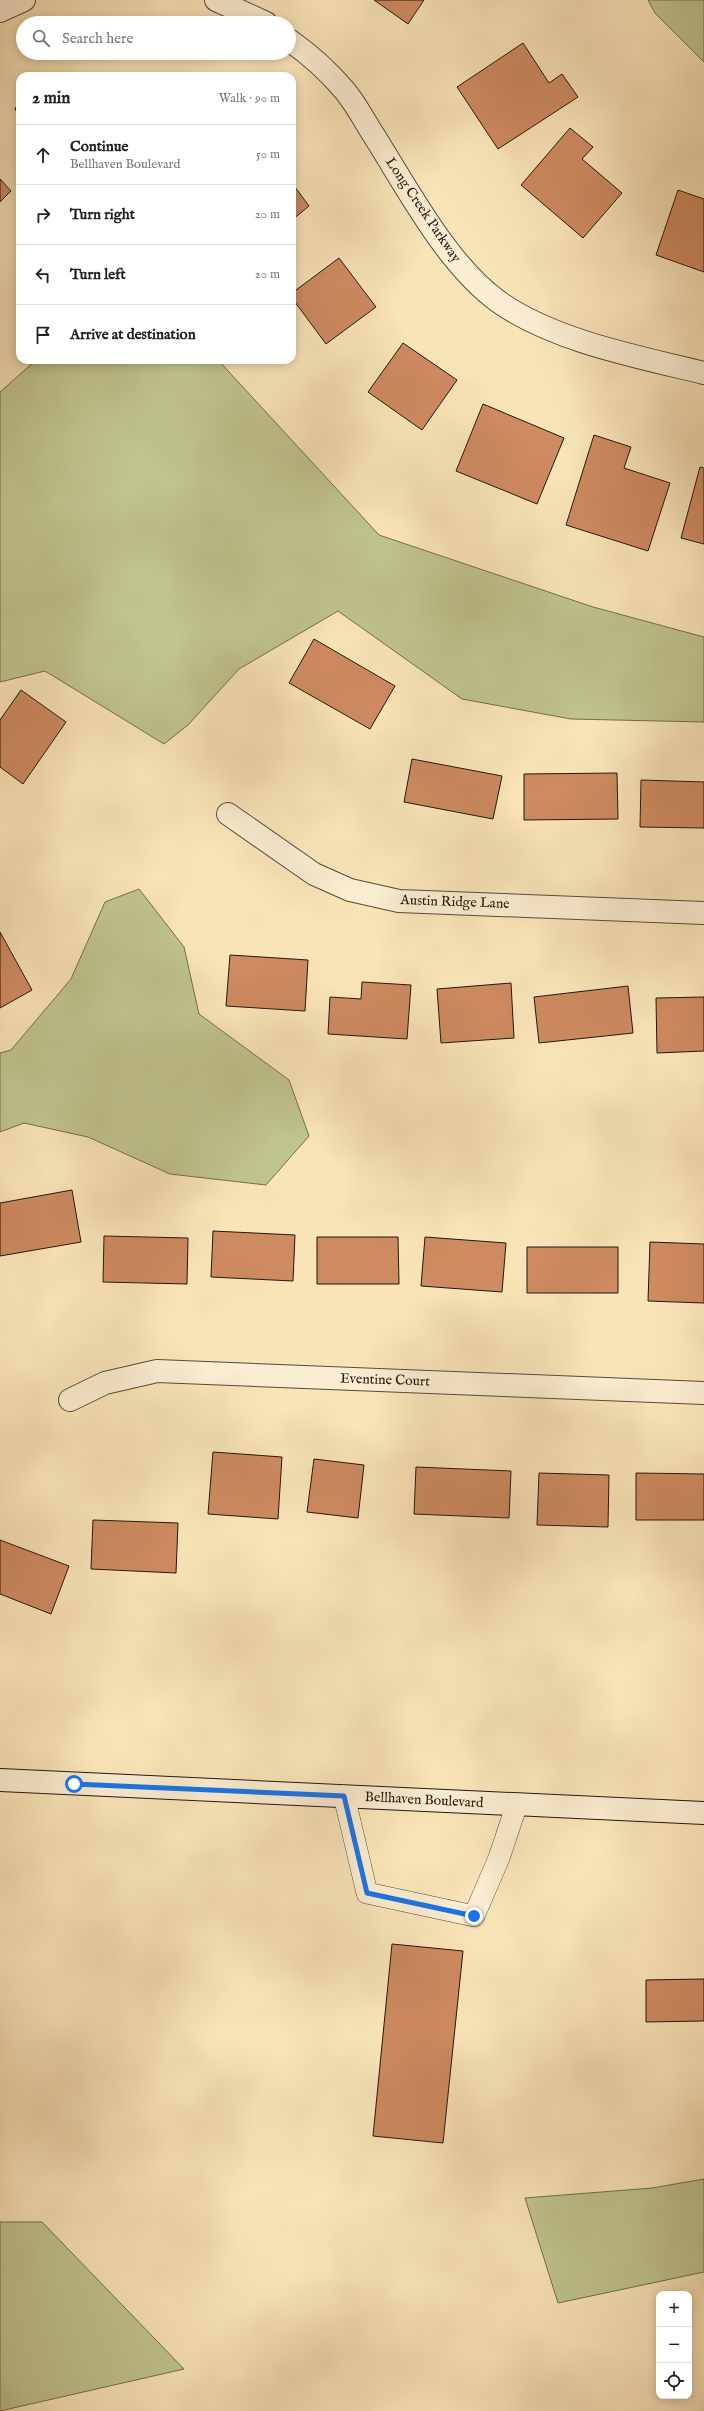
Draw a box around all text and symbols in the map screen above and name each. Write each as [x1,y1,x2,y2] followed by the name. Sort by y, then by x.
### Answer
[16,16,296,60] search box
[30,27,52,49] icon: search
[62,29,133,48] text: Search here
[32,88,70,109] text: 2 min
[219,90,280,107] text: Walk · 90 m
[70,137,128,156] text: Continue
[32,144,54,166] icon: ahead
[256,146,280,163] text: 50 m
[381,154,465,266] street label: Long Creek Parkway
[70,156,180,173] text: Bellhaven Boulevard
[32,204,54,226] icon: right
[70,205,135,224] text: Turn right
[255,206,280,223] text: 20 m
[32,264,54,286] icon: left
[70,265,126,284] text: Turn left
[255,266,280,283] text: 20 m
[32,324,54,346] icon: arrive
[70,325,196,344] text: Arrive at destination
[399,891,511,913] street label: Austin Ridge Lane
[340,1369,430,1391] street label: Eventine Court
[65,1775,83,1793] route start
[364,1788,484,1812] street label: Bellhaven Boulevard
[465,1907,483,1925] route end
[656,2291,692,2399] map controls
[656,2291,692,2327] button: +
[656,2327,692,2363] button: −
[656,2363,692,2399] button: locate

